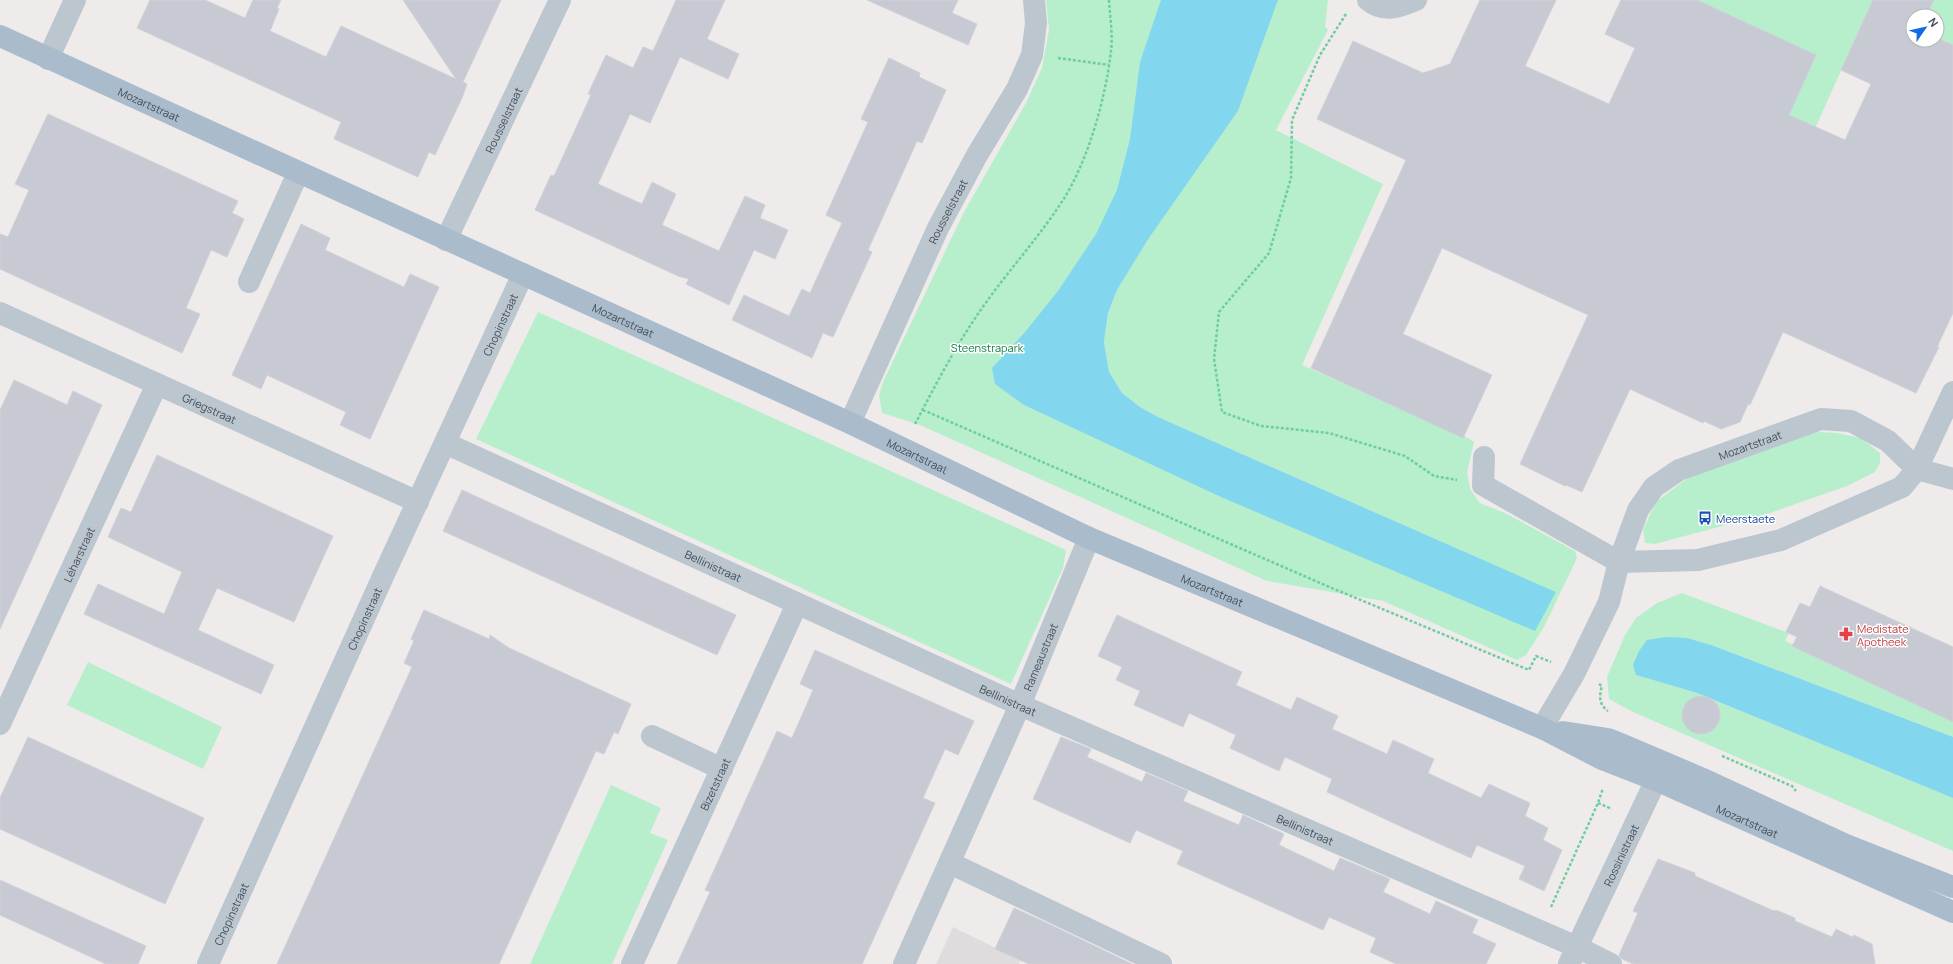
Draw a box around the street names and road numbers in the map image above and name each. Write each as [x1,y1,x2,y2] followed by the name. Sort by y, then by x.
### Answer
[116,83,182,124] street label: Mozartstraat
[481,85,525,155] street label: Rousselstraat
[924,176,970,246] street label: Rousselstraat
[479,291,521,358] street label: Chopinstraat
[590,299,657,340] street label: Mozartstraat
[180,389,239,427] street label: Griegstraat
[1716,426,1784,463] street label: Mozartstraat
[885,434,951,477] street label: Mozartstraat
[59,524,98,584] street label: Léharstraat
[683,546,744,585] street label: Bellinistraat
[1179,570,1246,609] street label: Mozartstraat
[343,585,385,652] street label: Chopinstraat
[1019,621,1061,693] street label: Rameaustraat
[978,680,1039,719] street label: Bellinistraat
[696,755,733,813] street label: Bizetstraat
[1714,800,1781,841] street label: Mozartstraat
[1275,810,1336,848] street label: Bellinistraat
[1599,821,1642,889] street label: Rossinistraat
[210,880,251,948] street label: Chopinstraat

